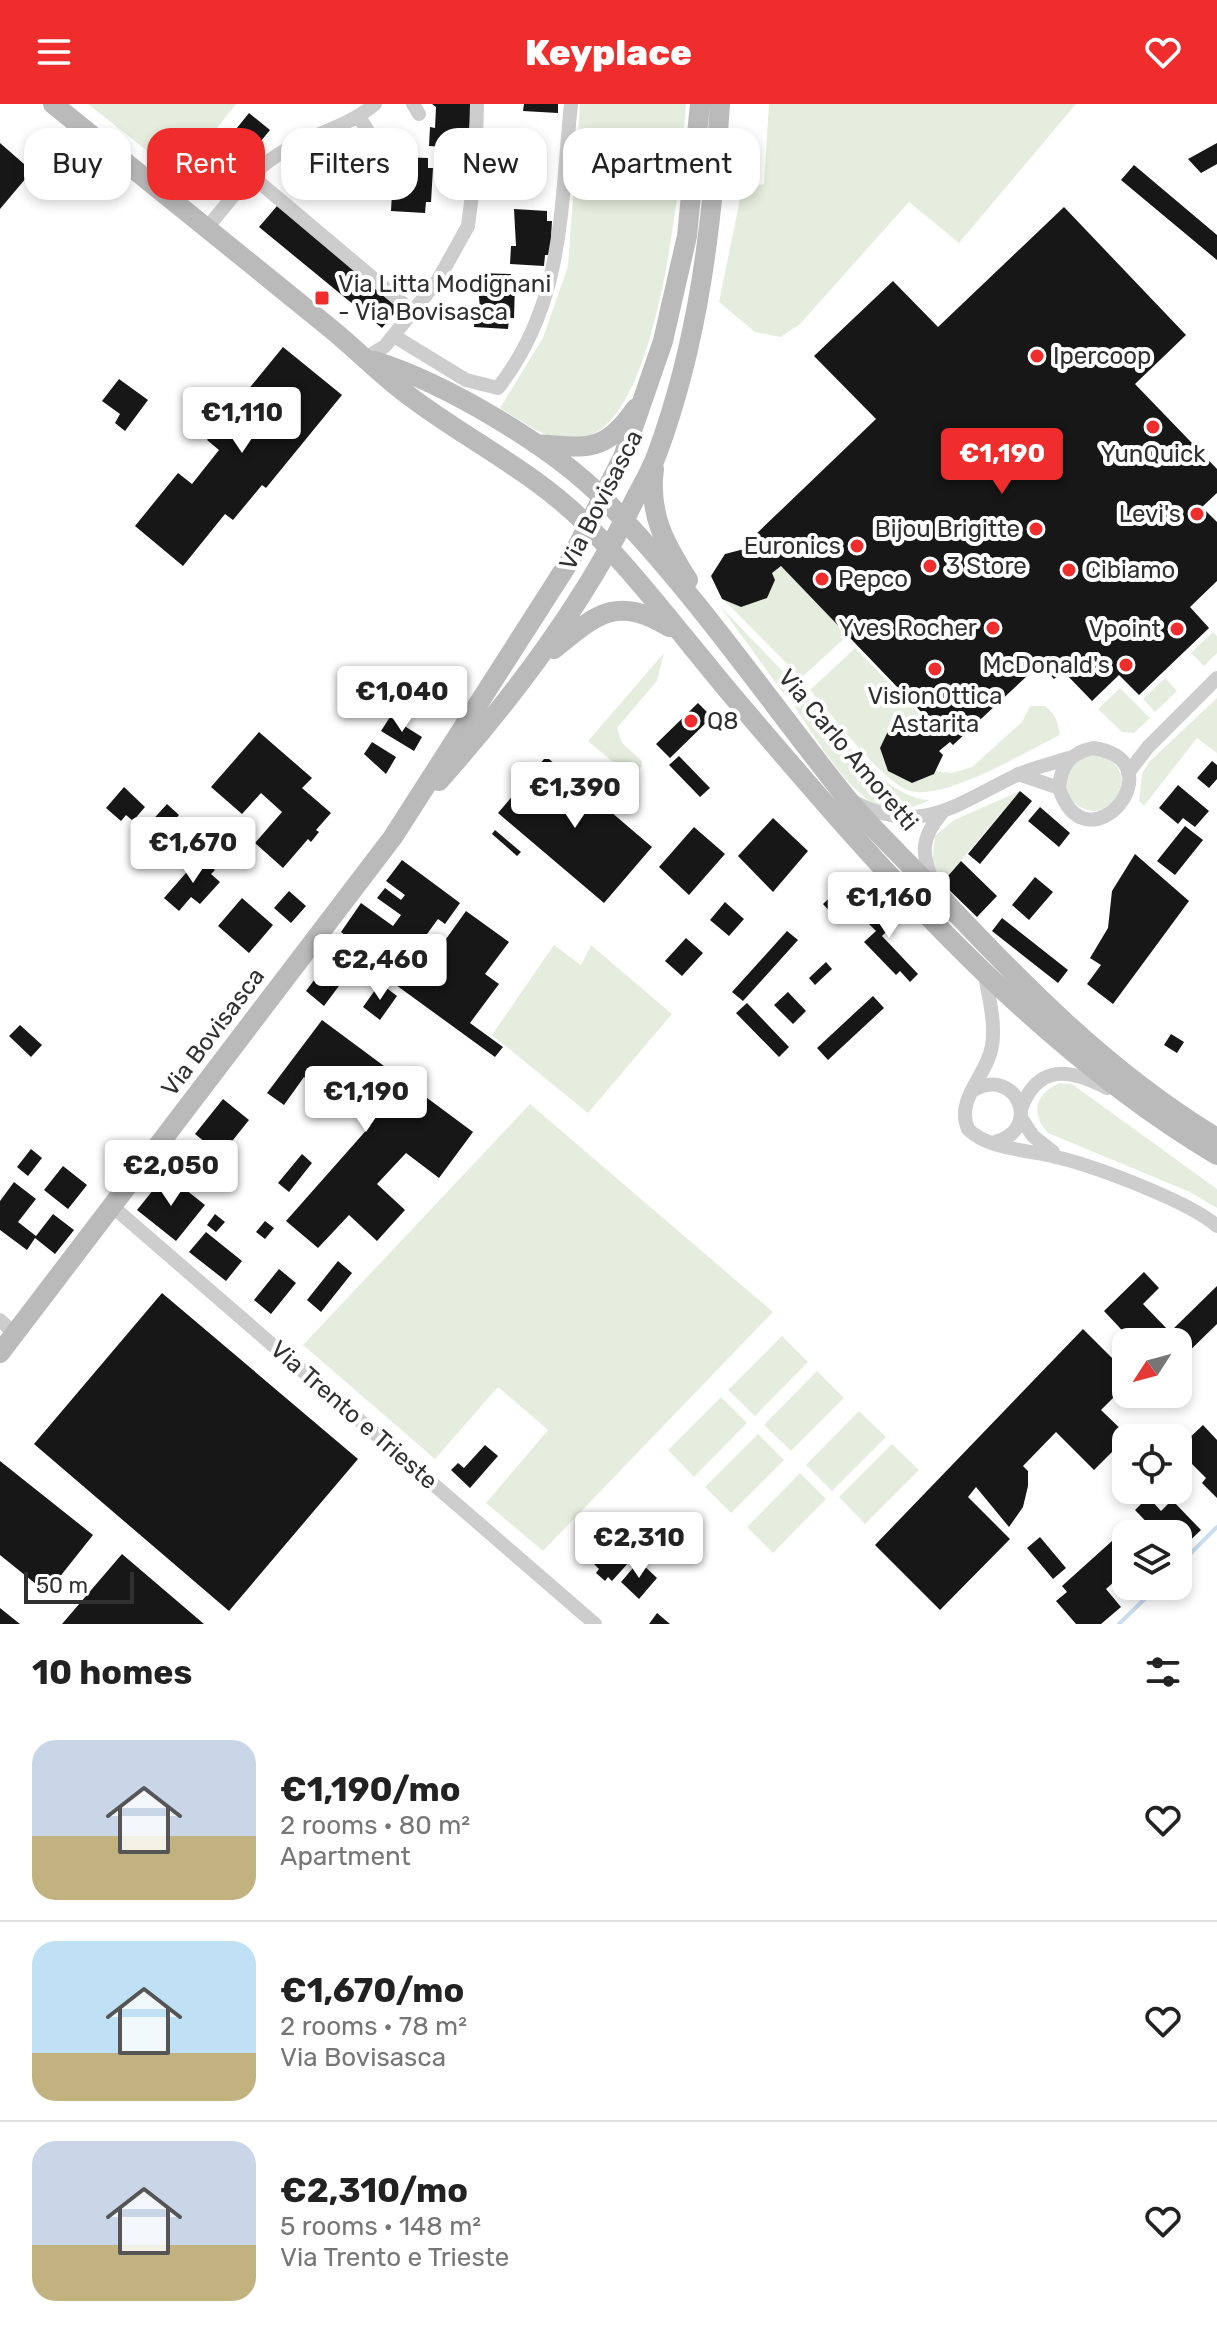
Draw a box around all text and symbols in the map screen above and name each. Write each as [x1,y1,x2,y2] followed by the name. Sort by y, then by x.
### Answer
[32,30,76,74] icon: menu
[1141,30,1185,74] icon: heart
[525,31,692,74] text: Keyplace
[24,128,131,200] chip: Buy
[147,128,265,200] chip: Rent
[281,128,418,200] chip: Filters
[434,128,547,200] chip: New
[563,128,760,200] chip: Apartment
[338,270,551,326] place label: Via Litta Modignani - Via Bovisasca
[313,289,331,307] marker: Via Litta Modignani - Via Bovisasca
[1053,342,1151,370] place label: Ipercoop
[1028,347,1046,365] marker: Ipercoop
[177,387,307,455] pin: €1,110
[201,397,283,428] text: €1,110
[1144,418,1162,436] marker: YunQuick
[554,425,648,575] street label: Via Bovisasca
[937,428,1067,496] pin: €1,190
[959,438,1045,469] text: €1,190
[1100,440,1206,468] place label: YunQuick
[1119,500,1181,528] place label: Levi's
[1188,505,1206,523] marker: Levi's
[875,515,1020,543] place label: Bijou Brigitte
[1027,520,1045,538] marker: Bijou Brigitte
[744,532,841,560] place label: Euronics
[848,537,866,555] marker: Euronics
[946,552,1027,580] place label: 3 Store
[1085,556,1175,584] place label: Cibiamo
[921,557,939,575] marker: 3 Store
[1060,561,1078,579] marker: Cibiamo
[838,565,908,593] place label: Pepco
[813,570,831,588] marker: Pepco
[839,614,977,642] place label: Yves Rocher
[1089,615,1161,643] place label: Vpoint
[984,619,1002,637] marker: Yves Rocher
[1168,620,1186,638] marker: Vpoint
[983,651,1110,679] place label: McDonald's
[1117,656,1135,674] marker: McDonald's
[926,660,944,678] marker: VisionOttica Astarita
[772,664,924,836] street label: Via Carlo Amoretti
[337,666,467,734] pin: €1,040
[355,676,449,707] text: €1,040
[867,682,1003,738] place label: VisionOttica Astarita
[707,707,739,735] place label: Q8
[682,712,700,730] marker: Q8
[510,762,640,830] pin: €1,390
[529,772,621,803] text: €1,390
[128,817,258,885] pin: €1,670
[148,827,238,858] text: €1,670
[824,872,954,940] pin: €1,160
[846,882,932,913] text: €1,160
[315,934,445,1002] pin: €2,460
[332,944,428,975] text: €2,460
[156,962,270,1102] street label: Via Bovisasca
[301,1066,431,1134] pin: €1,190
[323,1076,409,1107] text: €1,190
[106,1140,236,1208] pin: €2,050
[123,1150,219,1181] text: €2,050
[1112,1328,1192,1408] north arrow
[1112,1328,1192,1600] map controls
[265,1335,443,1495] street label: Via Trento e Trieste
[1112,1424,1192,1504] button: locate
[574,1512,704,1580] pin: €2,310
[1112,1520,1192,1600] button: layers
[593,1522,685,1553] text: €2,310
[24,1568,134,1604] scale bar
[36,1572,88,1599] text: 50 m
[1141,1650,1185,1694] icon: filters
[32,1652,192,1693] text: 10 homes
[280,1769,460,1810] text: €1,190/mo
[96,1772,192,1868] icon: home
[1141,1798,1185,1842] icon: heart
[280,1810,470,1841] text: 2 rooms · 80 m²
[280,1841,411,1872] text: Apartment
[280,1970,464,2011] text: €1,670/mo
[96,1973,192,2069] icon: home
[1141,1999,1185,2043] icon: heart
[280,2011,467,2042] text: 2 rooms · 78 m²
[280,2042,446,2073] text: Via Bovisasca
[280,2170,468,2211] text: €2,310/mo
[96,2173,192,2269] icon: home
[1141,2199,1185,2243] icon: heart
[280,2211,481,2242] text: 5 rooms · 148 m²
[280,2242,509,2273] text: Via Trento e Trieste

